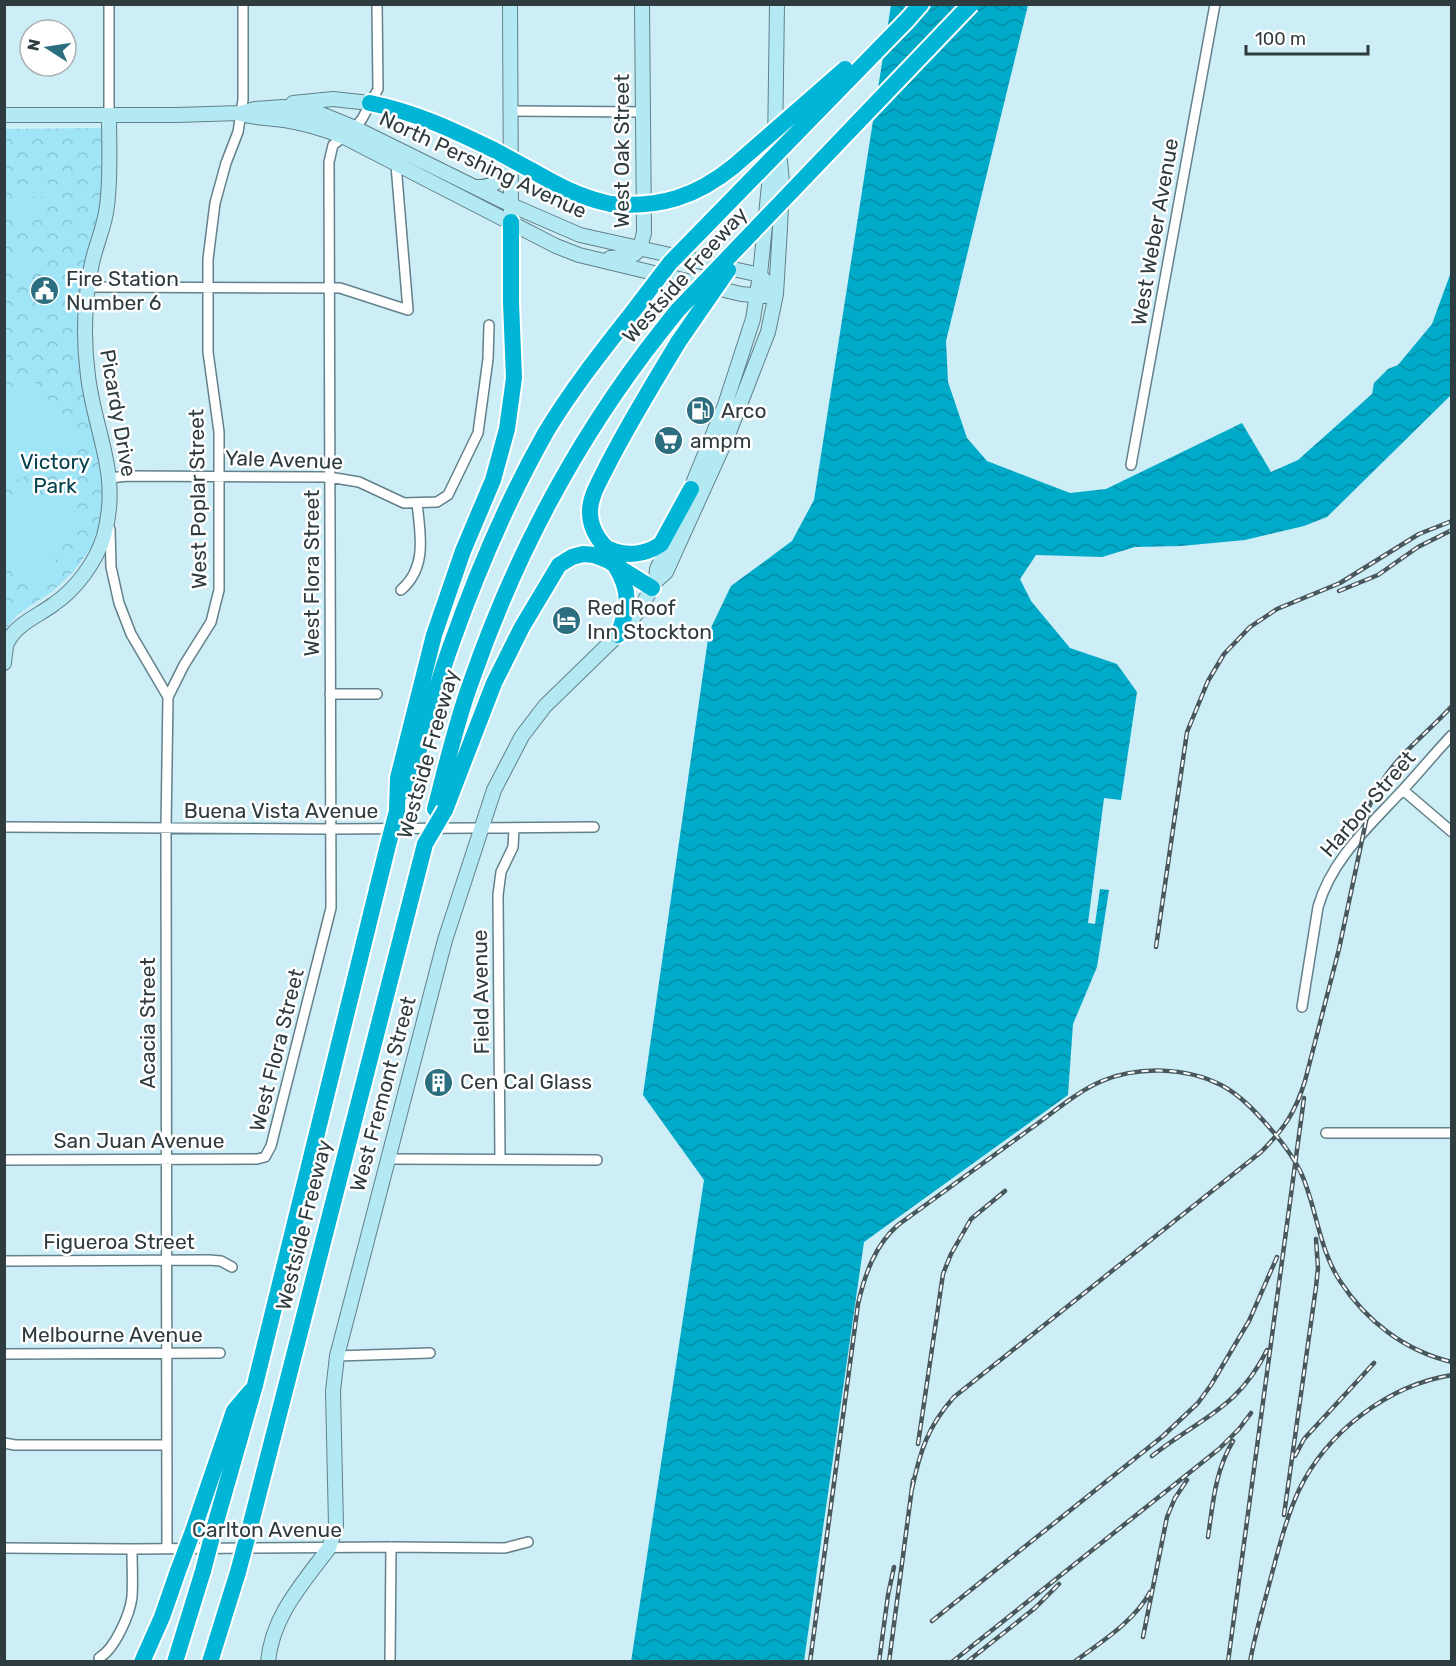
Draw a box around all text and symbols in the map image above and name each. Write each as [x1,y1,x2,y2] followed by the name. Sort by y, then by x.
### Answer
[18,18,78,78] north arrow
[1246,18,1368,56] scale bar
[1255,28,1306,50] text: 100 m
[23,37,44,53] text: N
[609,74,634,228] street label: West Oak Street
[376,105,591,224] street label: North Pershing Avenue
[1126,136,1183,328] street label: West Weber Avenue
[617,201,753,348] street label: Westside Freeway
[66,266,179,315] place label: Fire Station Number 6
[29,275,61,307] public building icon: Fire Station Number 6
[95,347,142,478] street label: Picardy Drive
[684,395,716,427] fuel station icon: Arco
[721,398,767,423] place label: Arco
[183,409,212,589] street label: West Poplar Street
[653,425,685,457] supermarket icon: ampm
[690,428,751,453] place label: ampm
[225,445,343,474] street label: Yale Avenue
[20,449,91,498] park label: Victory Park
[299,490,324,656] street label: West Flora Street
[587,595,712,644] place label: Red Roof Inn Stockton
[550,604,582,636] hotel icon: Red Roof Inn Stockton
[391,666,464,841] street label: Westside Freeway
[1315,745,1421,862] street label: Harbor Street
[184,798,378,823] street label: Buena Vista Avenue
[467,929,494,1055] street label: Field Avenue
[135,957,160,1089] street label: Acacia Street
[244,966,309,1134] street label: West Flora Street
[344,994,421,1194] street label: West Fremont Street
[423,1066,455,1098] building icon: Cen Cal Glass
[460,1069,592,1094] place label: Cen Cal Glass
[54,1128,224,1153] street label: San Juan Avenue
[270,1137,337,1313] street label: Westside Freeway
[43,1229,195,1254] street label: Figueroa Street
[21,1322,203,1347] street label: Melbourne Avenue
[192,1517,342,1542] street label: Carlton Avenue

